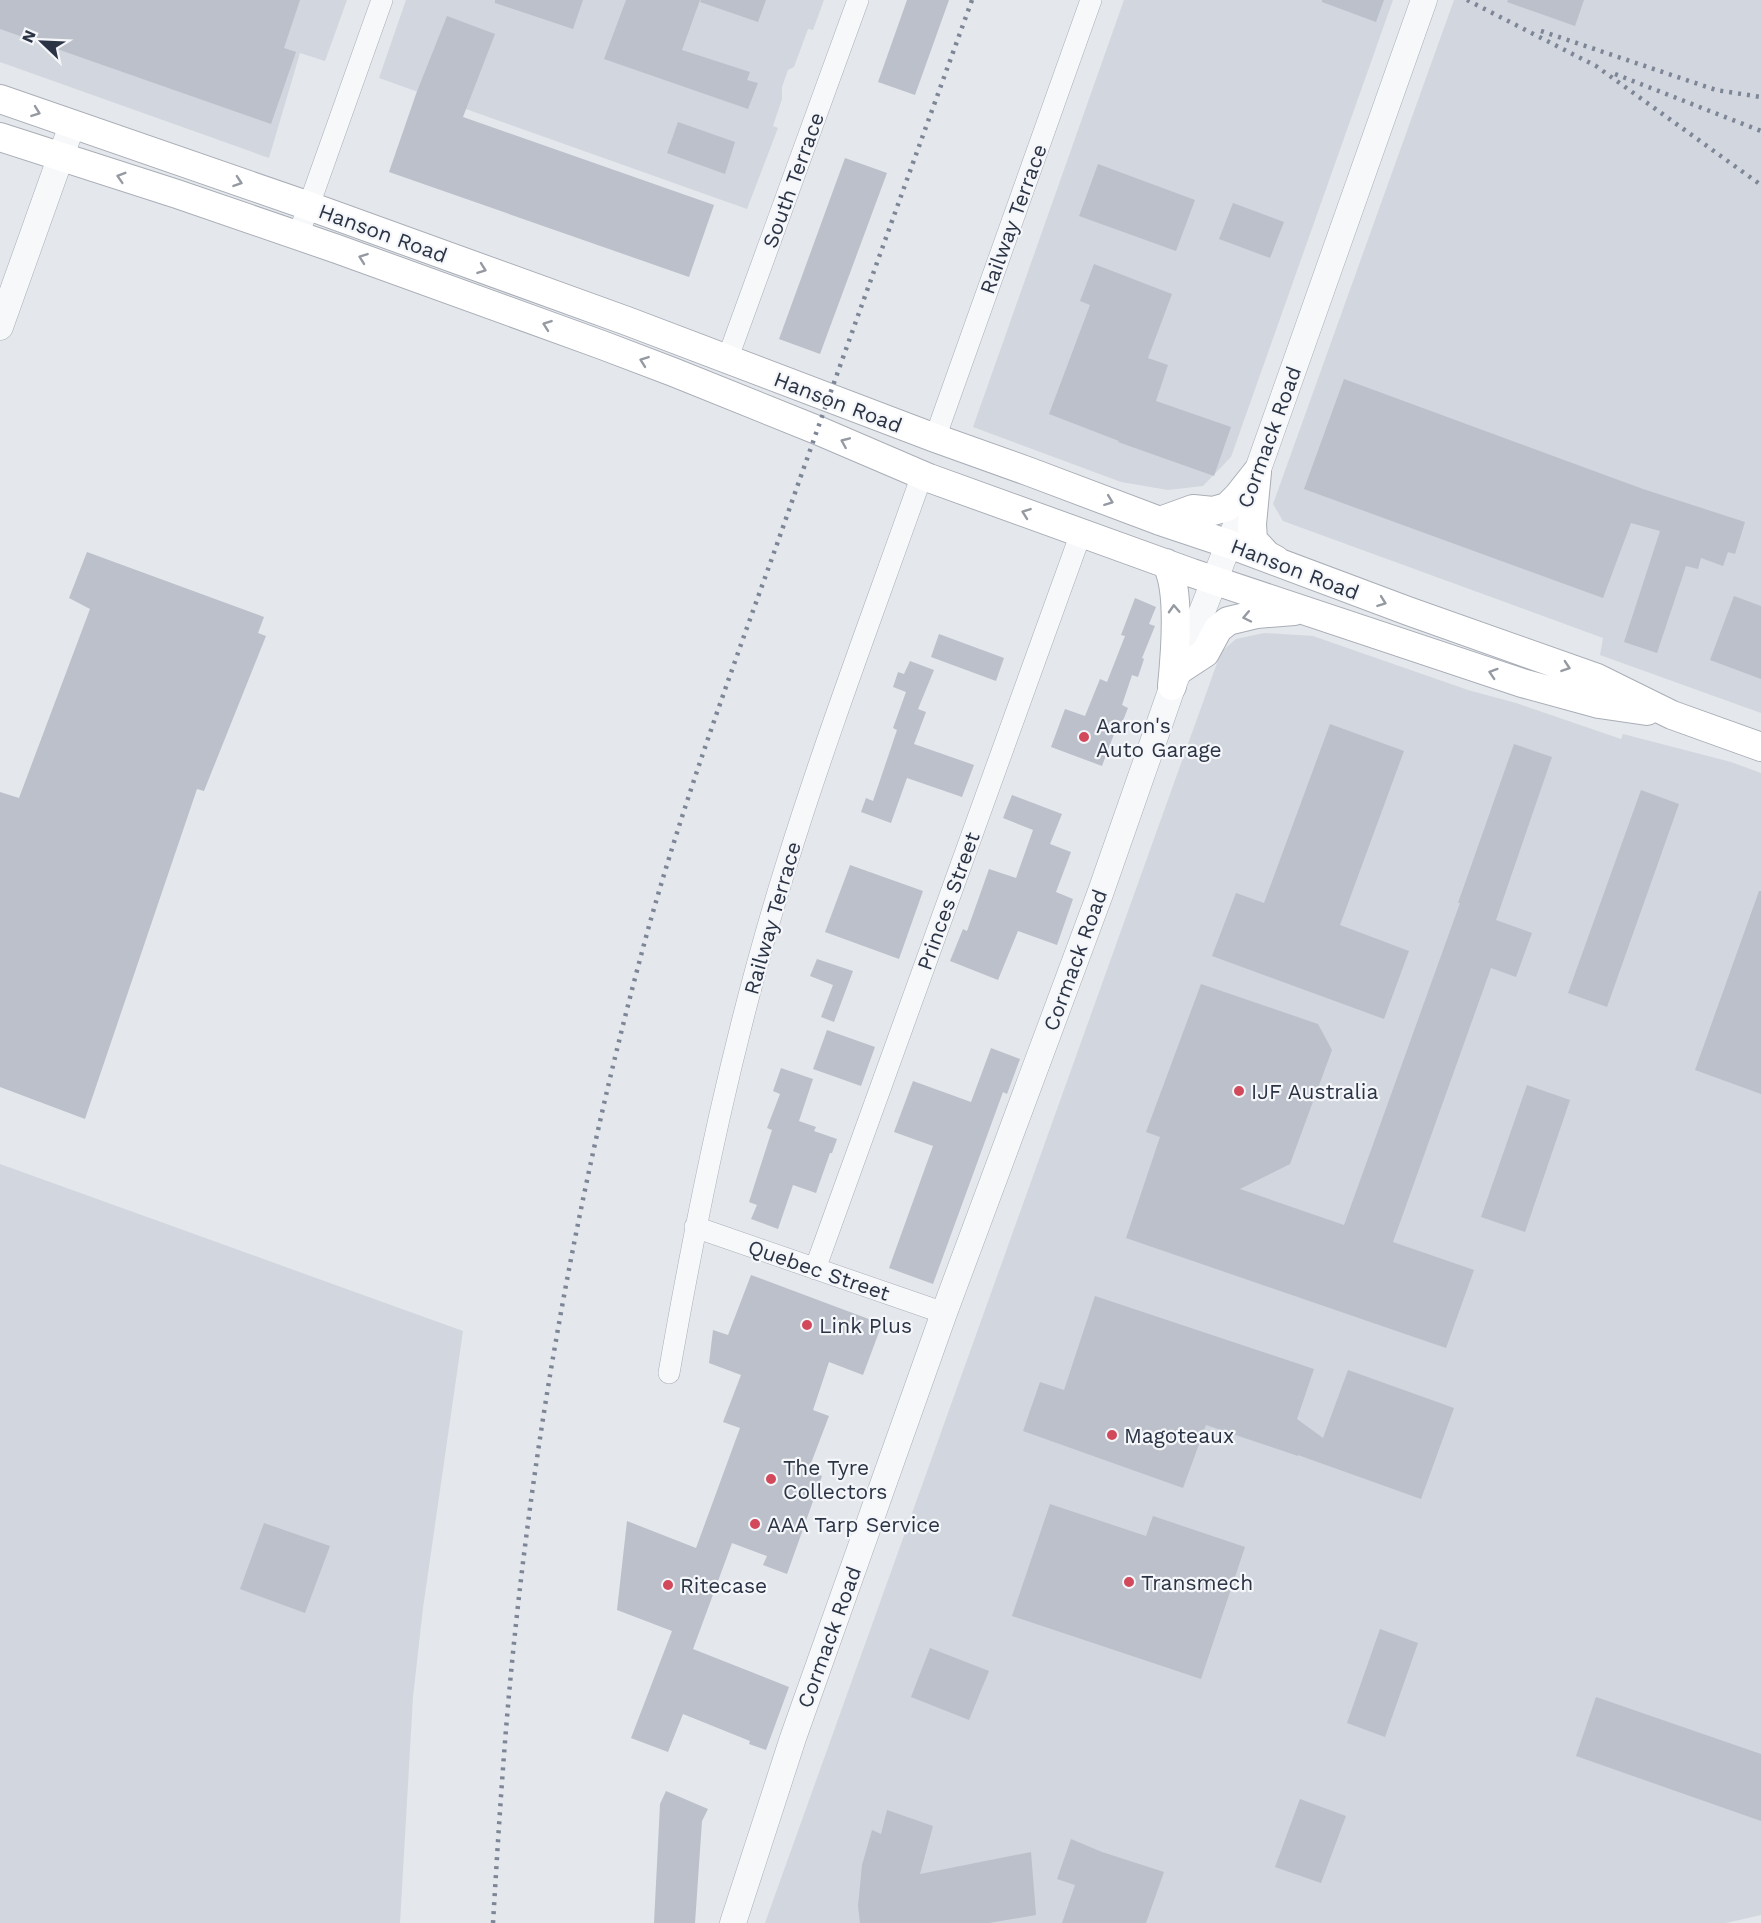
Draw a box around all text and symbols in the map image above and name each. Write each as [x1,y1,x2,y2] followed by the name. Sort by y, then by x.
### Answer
[12,12,72,72] north arrow
[18,27,40,46] text: N
[30,105,41,117] one-way arrow
[757,109,829,251] street label: South Terrace
[974,140,1052,298] street label: Railway Terrace
[116,172,127,184] one-way arrow
[232,175,242,188] one-way arrow
[315,198,451,268] street label: Hanson Road
[359,253,369,266] one-way arrow
[476,262,487,275] one-way arrow
[542,320,553,332] one-way arrow
[639,356,650,368] one-way arrow
[1232,363,1306,511] street label: Cormack Road
[770,366,906,438] street label: Hanson Road
[840,437,851,449] one-way arrow
[1103,494,1114,507] one-way arrow
[1021,508,1032,520] one-way arrow
[1227,533,1363,605] street label: Hanson Road
[1376,594,1387,607] one-way arrow
[1168,604,1181,613] one-way arrow
[1242,609,1252,622] one-way arrow
[1560,660,1571,672] one-way arrow
[1488,668,1499,680] one-way arrow
[1096,713,1222,762] place label: Aaron's Auto Garage
[1077,730,1091,744] marker: Aaron's Auto Garage
[911,828,985,974] street label: Princes Street
[738,839,806,997] street label: Railway Terrace
[1038,886,1112,1034] street label: Cormack Road
[1251,1079,1378,1104] place label: IJF Australia
[1232,1084,1246,1098] marker: IJF Australia
[745,1234,893,1306] street label: Quebec Street
[819,1313,912,1338] place label: Link Plus
[800,1318,814,1332] marker: Link Plus
[1124,1423,1234,1448] place label: Magoteaux
[1105,1428,1119,1442] marker: Magoteaux
[783,1455,887,1504] place label: The Tyre Collectors
[764,1472,778,1486] marker: The Tyre Collectors
[767,1512,940,1537] place label: AAA Tarp Service
[748,1517,762,1531] marker: AAA Tarp Service
[792,1563,866,1711] street label: Cormack Road
[1141,1570,1253,1595] place label: Transmech
[680,1573,767,1598] place label: Ritecase
[1122,1575,1136,1589] marker: Transmech
[661,1578,675,1592] marker: Ritecase

